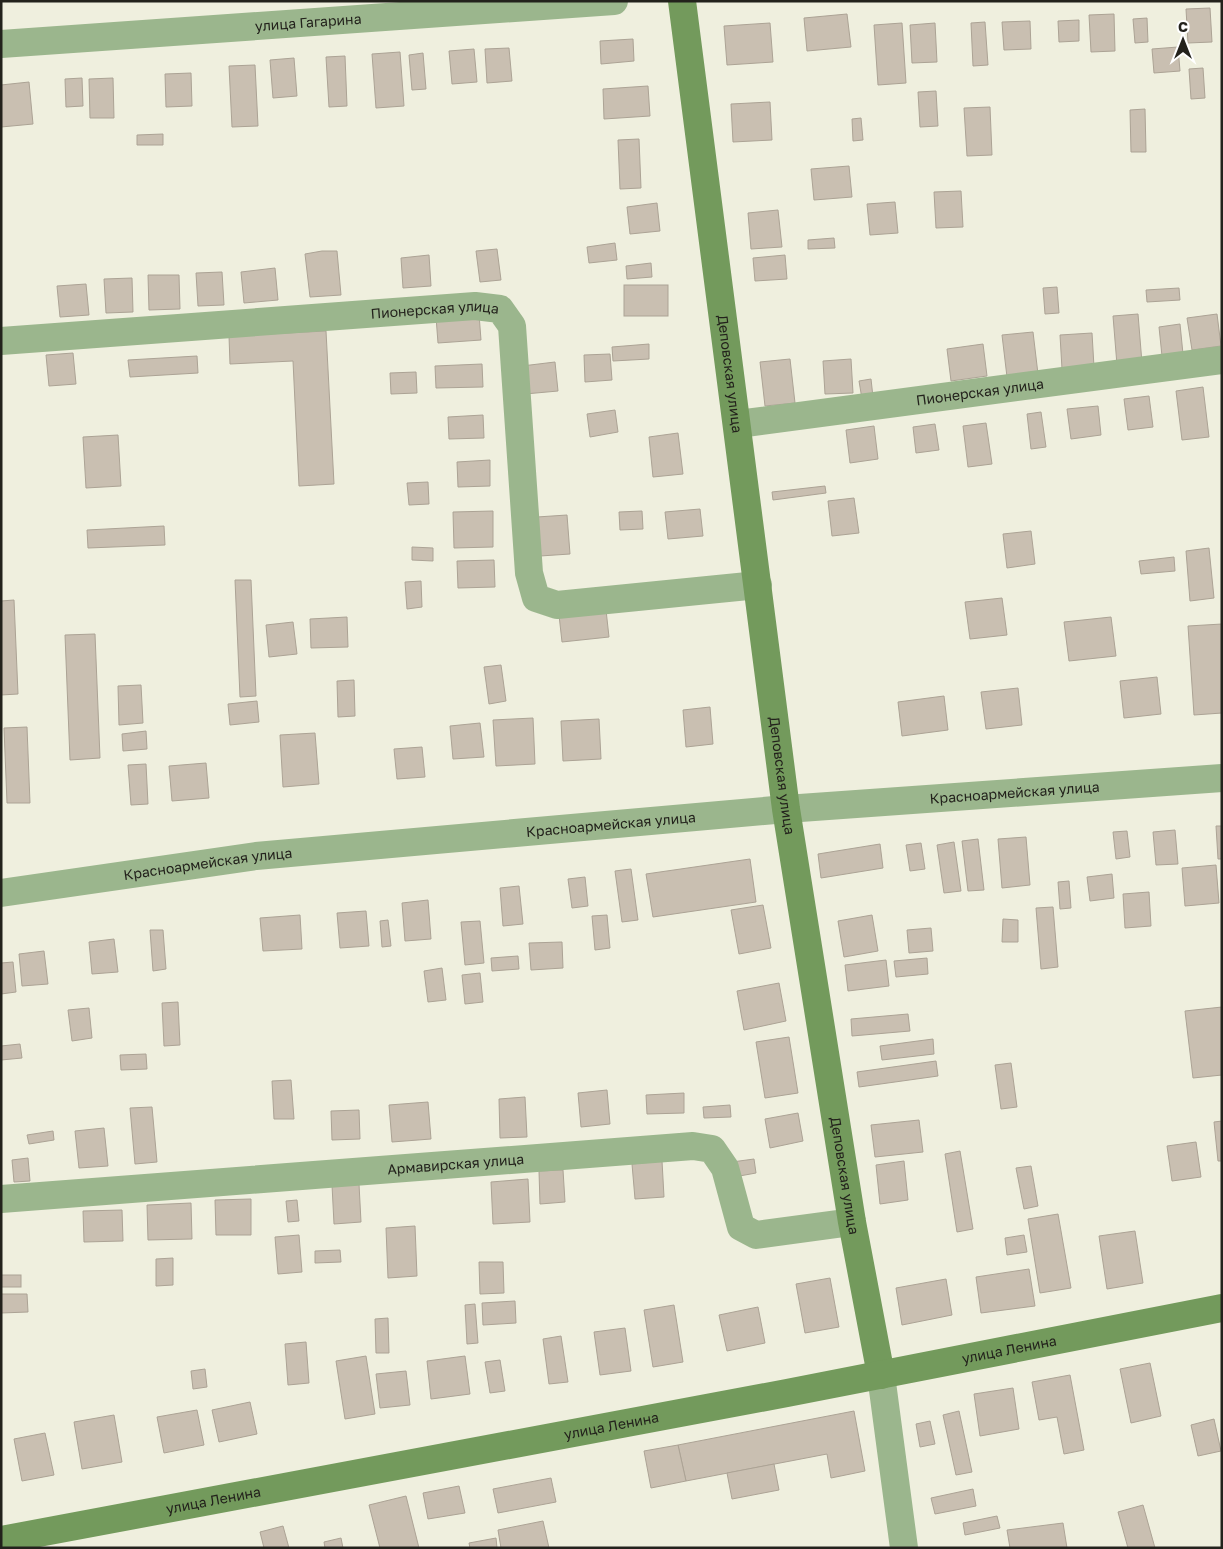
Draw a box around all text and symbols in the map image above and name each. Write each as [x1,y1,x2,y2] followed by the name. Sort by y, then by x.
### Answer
[254,10,362,34] street label: улица Гагарина
[1158,15,1208,65] north arrow
[1178,18,1188,35] text: С
[370,297,500,322] street label: Пионерская улица
[714,314,747,434] street label: Деповская улица
[915,375,1045,408] street label: Пионерская улица
[766,715,799,836] street label: Деповская улица
[929,778,1100,807] street label: Красноармейская улица
[525,808,696,840] street label: Красноармейская улица
[122,844,293,883] street label: Красноармейская улица
[827,1116,863,1236] street label: Деповская улица
[387,1150,525,1177] street label: Армавирская улица
[960,1332,1058,1367] street label: улица Ленина
[562,1408,660,1443] street label: улица Ленина
[164,1483,262,1517] street label: улица Ленина

